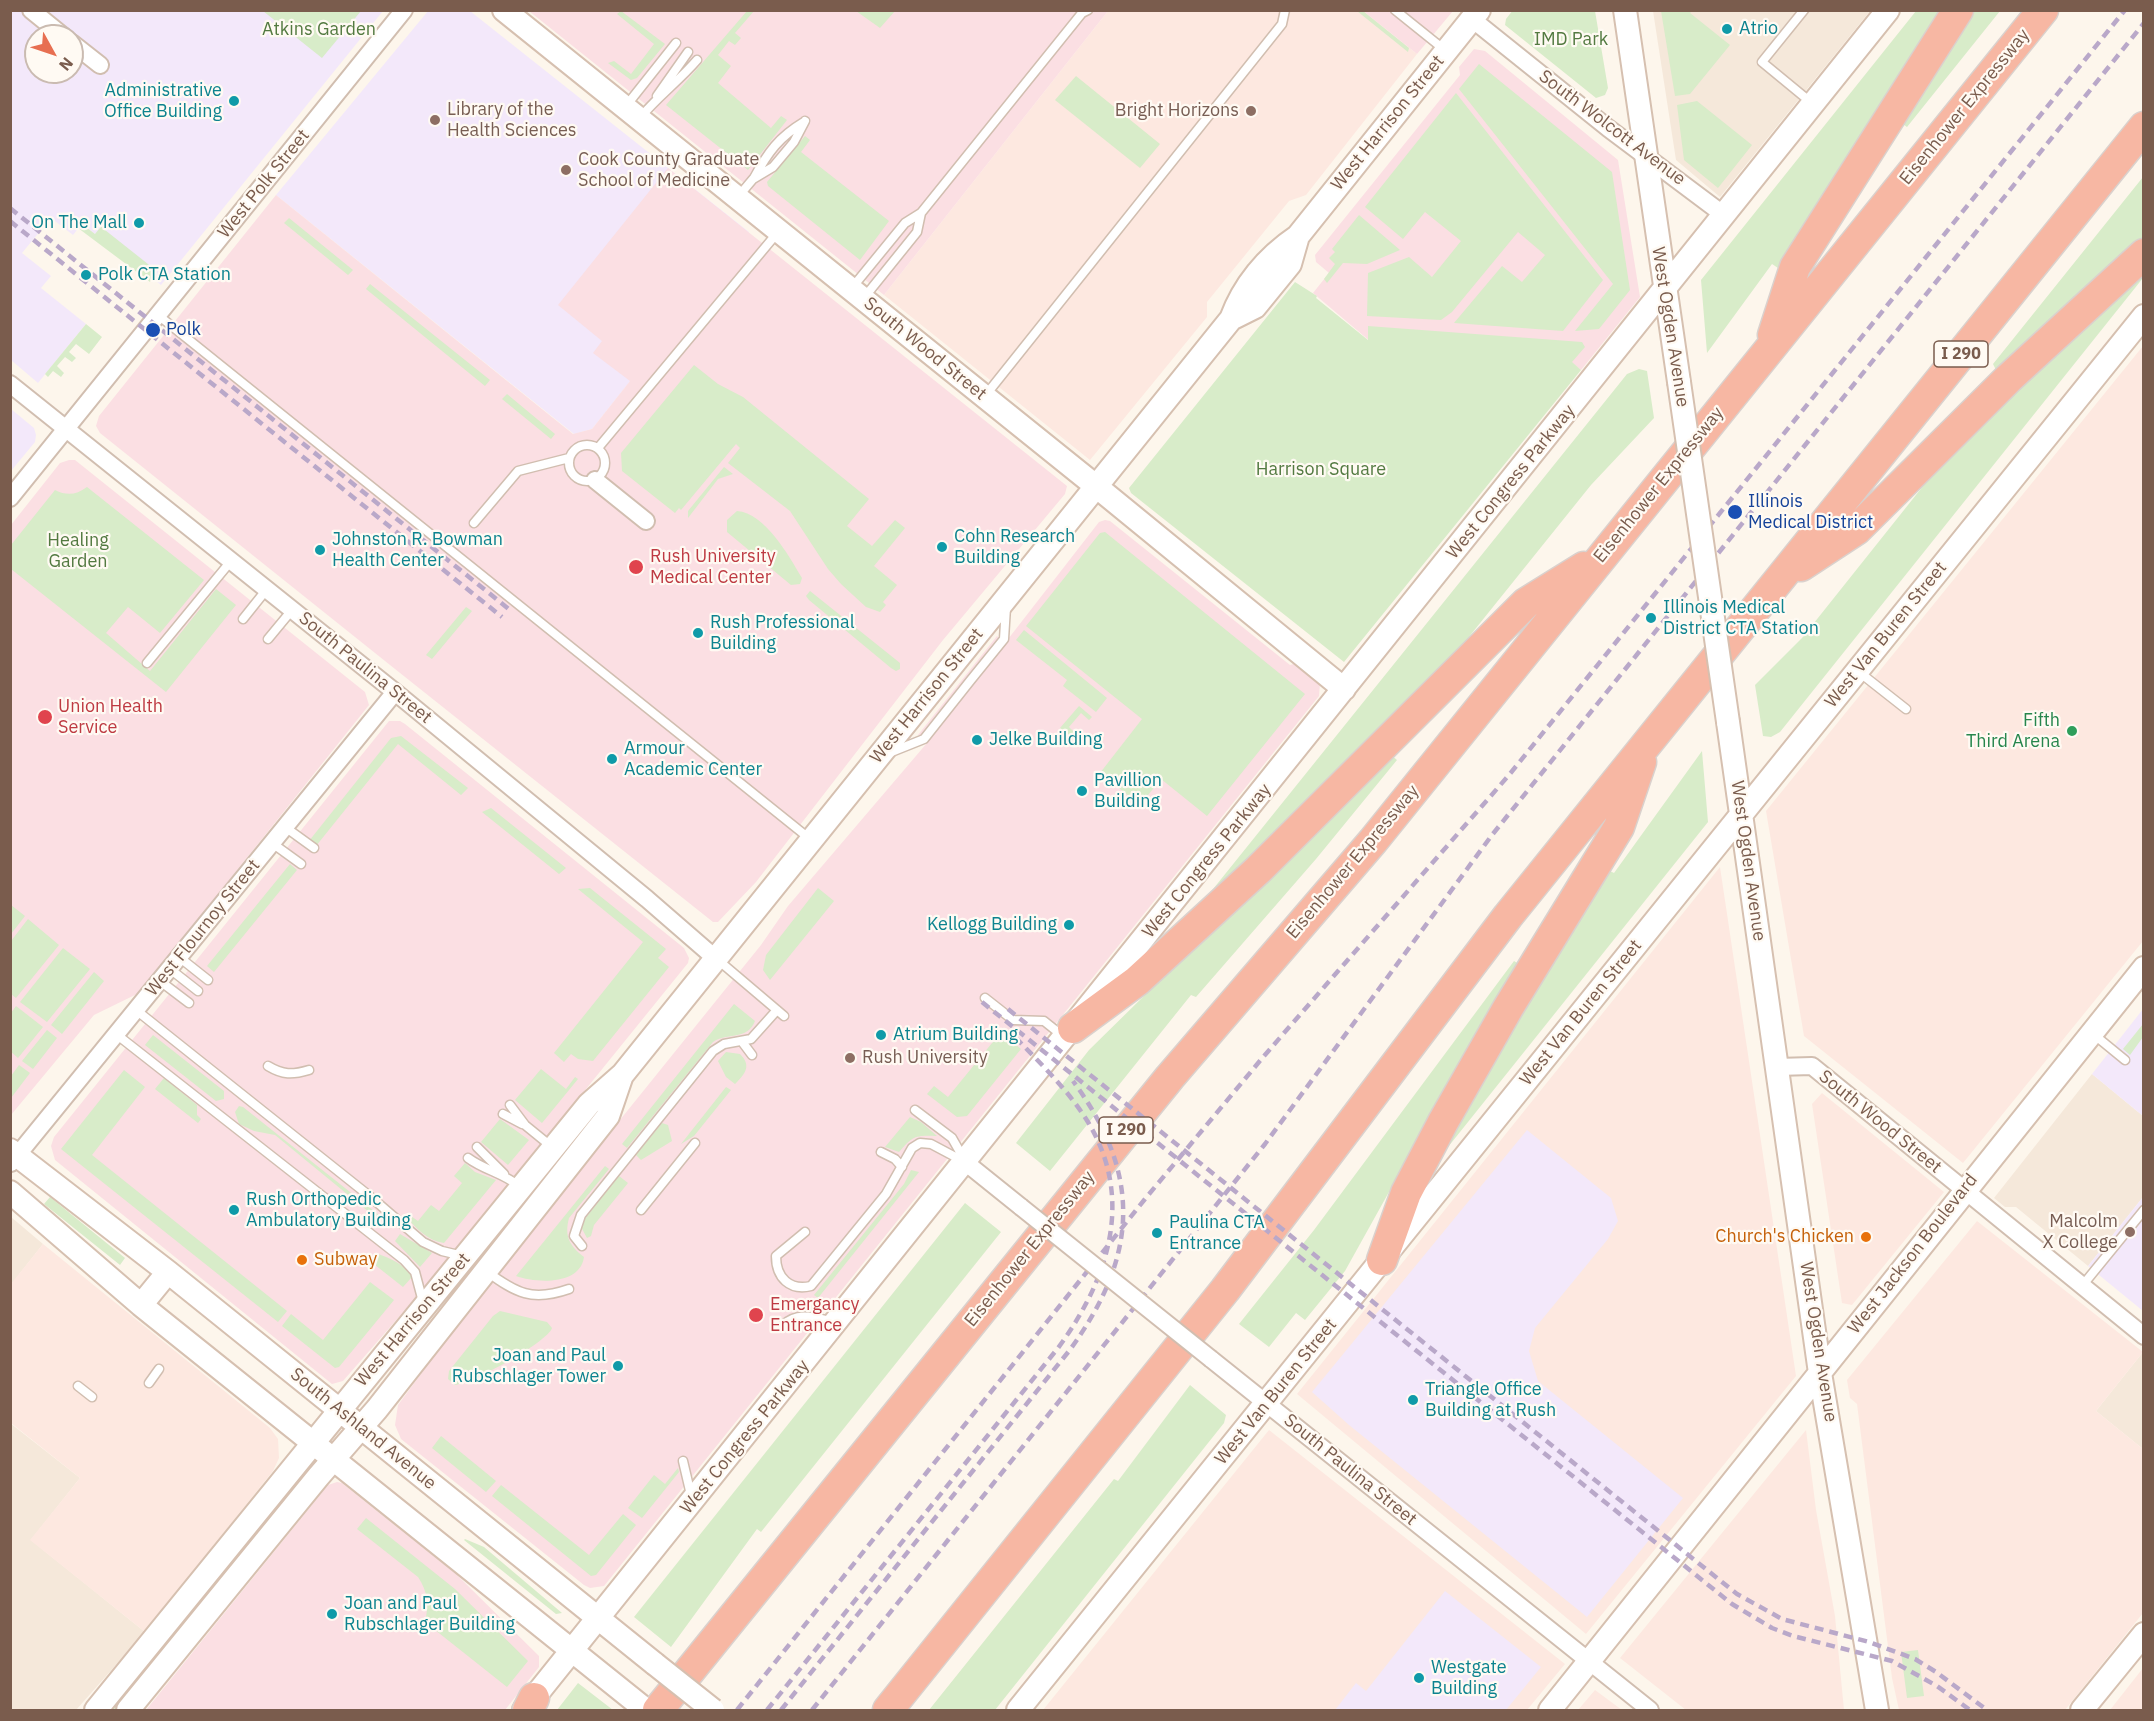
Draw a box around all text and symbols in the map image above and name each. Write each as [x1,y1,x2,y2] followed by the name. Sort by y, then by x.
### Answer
[1739,18,1778,40] place label: Atrio
[262,19,376,41] park label: Atkins Garden
[1720,22,1734,36] marker: Atrio
[24,24,84,84] north arrow
[1895,25,2035,189] street label: Eisenhower Expressway
[1534,29,1608,51] park label: IMD Park
[1327,51,1449,195] street label: West Harrison Street
[55,53,78,75] text: N
[1534,66,1690,190] street label: South Wolcott Avenue
[104,80,222,122] place label: Administrative Office Building
[227,94,241,108] marker: Administrative Office Building
[447,99,577,142] place label: Library of the Health Sciences
[1115,100,1239,122] place label: Bright Horizons
[1244,104,1258,118] marker: Bright Horizons
[428,113,442,127] marker: Library of the Health Sciences
[214,125,314,243] street label: West Polk Street
[578,149,759,192] place label: Cook County Graduate School of Medicine
[559,163,573,177] marker: Cook County Graduate School of Medicine
[31,212,127,234] place label: On The Mall
[132,216,146,230] marker: On The Mall
[1647,245,1693,409] street label: West Ogden Avenue
[98,264,231,286] place label: Polk CTA Station
[79,268,93,282] marker: Polk CTA Station
[859,293,991,405] street label: South Wood Street
[166,319,201,341] place label: Polk
[144,321,162,339] marker: Polk
[1934,341,1988,367] road number: I 290
[1442,400,1580,564] street label: West Congress Parkway
[1589,403,1729,567] street label: Eisenhower Expressway
[1256,459,1386,481] park label: Harrison Square
[1748,491,1873,534] place label: Illinois Medical District
[1726,503,1744,521] marker: Illinois Medical District
[954,526,1075,568] place label: Cohn Research Building
[332,529,503,572] place label: Johnston R. Bowman Health Center
[47,530,109,572] park label: Healing Garden
[935,540,949,554] marker: Cohn Research Building
[313,543,327,557] marker: Johnston R. Bowman Health Center
[650,546,776,588] place label: Rush University Medical Center
[627,558,645,576] marker: Rush University Medical Center
[1820,558,1952,712] street label: West Van Buren Street
[1663,597,1819,640] place label: Illinois Medical District CTA Station
[294,608,436,728] street label: South Paulina Street
[1644,611,1658,625] marker: Illinois Medical District CTA Station
[710,612,855,654] place label: Rush Professional Building
[866,624,988,768] street label: West Harrison Street
[691,626,705,640] marker: Rush Professional Building
[58,696,163,738] place label: Union Health Service
[36,708,54,726] marker: Union Health Service
[1966,710,2060,752] place label: Fifth Third Arena
[2065,724,2079,738] marker: Fifth Third Arena
[989,729,1102,751] place label: Jelke Building
[970,733,984,747] marker: Jelke Building
[624,738,762,780] place label: Armour Academic Center
[605,752,619,766] marker: Armour Academic Center
[1094,770,1162,812] place label: Pavillion Building
[1138,779,1276,943] street label: West Congress Parkway
[1726,779,1770,943] street label: West Ogden Avenue
[1282,781,1424,943] street label: Eisenhower Expressway
[1075,784,1089,798] marker: Pavillion Building
[141,855,265,1001] street label: West Flournoy Street
[927,914,1057,936] place label: Kellogg Building
[1062,918,1076,932] marker: Kellogg Building
[1515,936,1647,1090] street label: West Van Buren Street
[893,1024,1018,1046] place label: Atrium Building
[874,1028,888,1042] marker: Atrium Building
[862,1047,988,1069] place label: Rush University
[843,1051,857,1065] marker: Rush University
[1814,1066,1946,1178] street label: South Wood Street
[1099,1117,1153,1143] road number: I 290
[960,1167,1100,1331] street label: Eisenhower Expressway
[1844,1170,1982,1338] street label: West Jackson Boulevard
[246,1189,411,1232] place label: Rush Orthopedic Ambulatory Building
[227,1203,241,1217] marker: Rush Orthopedic Ambulatory Building
[2043,1211,2118,1254] place label: Malcolm X College
[1169,1212,1265,1254] place label: Paulina CTA Entrance
[2123,1225,2137,1239] marker: Malcolm X College
[1150,1226,1164,1240] marker: Paulina CTA Entrance
[1715,1226,1854,1248] place label: Church's Chicken
[1859,1230,1873,1244] marker: Church's Chicken
[314,1249,377,1271] place label: Subway
[351,1249,475,1391] street label: West Harrison Street
[295,1253,309,1267] marker: Subway
[1795,1260,1841,1424] street label: West Ogden Avenue
[770,1294,860,1336] place label: Emergancy Entrance
[747,1306,765,1324] marker: Emergancy Entrance
[1210,1315,1342,1469] street label: West Van Buren Street
[452,1345,606,1388] place label: Joan and Paul Rubschlager Tower
[676,1355,814,1519] street label: West Congress Parkway
[611,1359,625,1373] marker: Joan and Paul Rubschlager Tower
[286,1363,440,1495] street label: South Ashland Avenue
[1425,1379,1556,1422] place label: Triangle Office Building at Rush
[1406,1393,1420,1407] marker: Triangle Office Building at Rush
[1279,1410,1421,1530] street label: South Paulina Street
[344,1593,515,1636] place label: Joan and Paul Rubschlager Building
[325,1607,339,1621] marker: Joan and Paul Rubschlager Building
[1431,1657,1507,1700] place label: Westgate Building
[1412,1671,1426,1685] marker: Westgate Building

